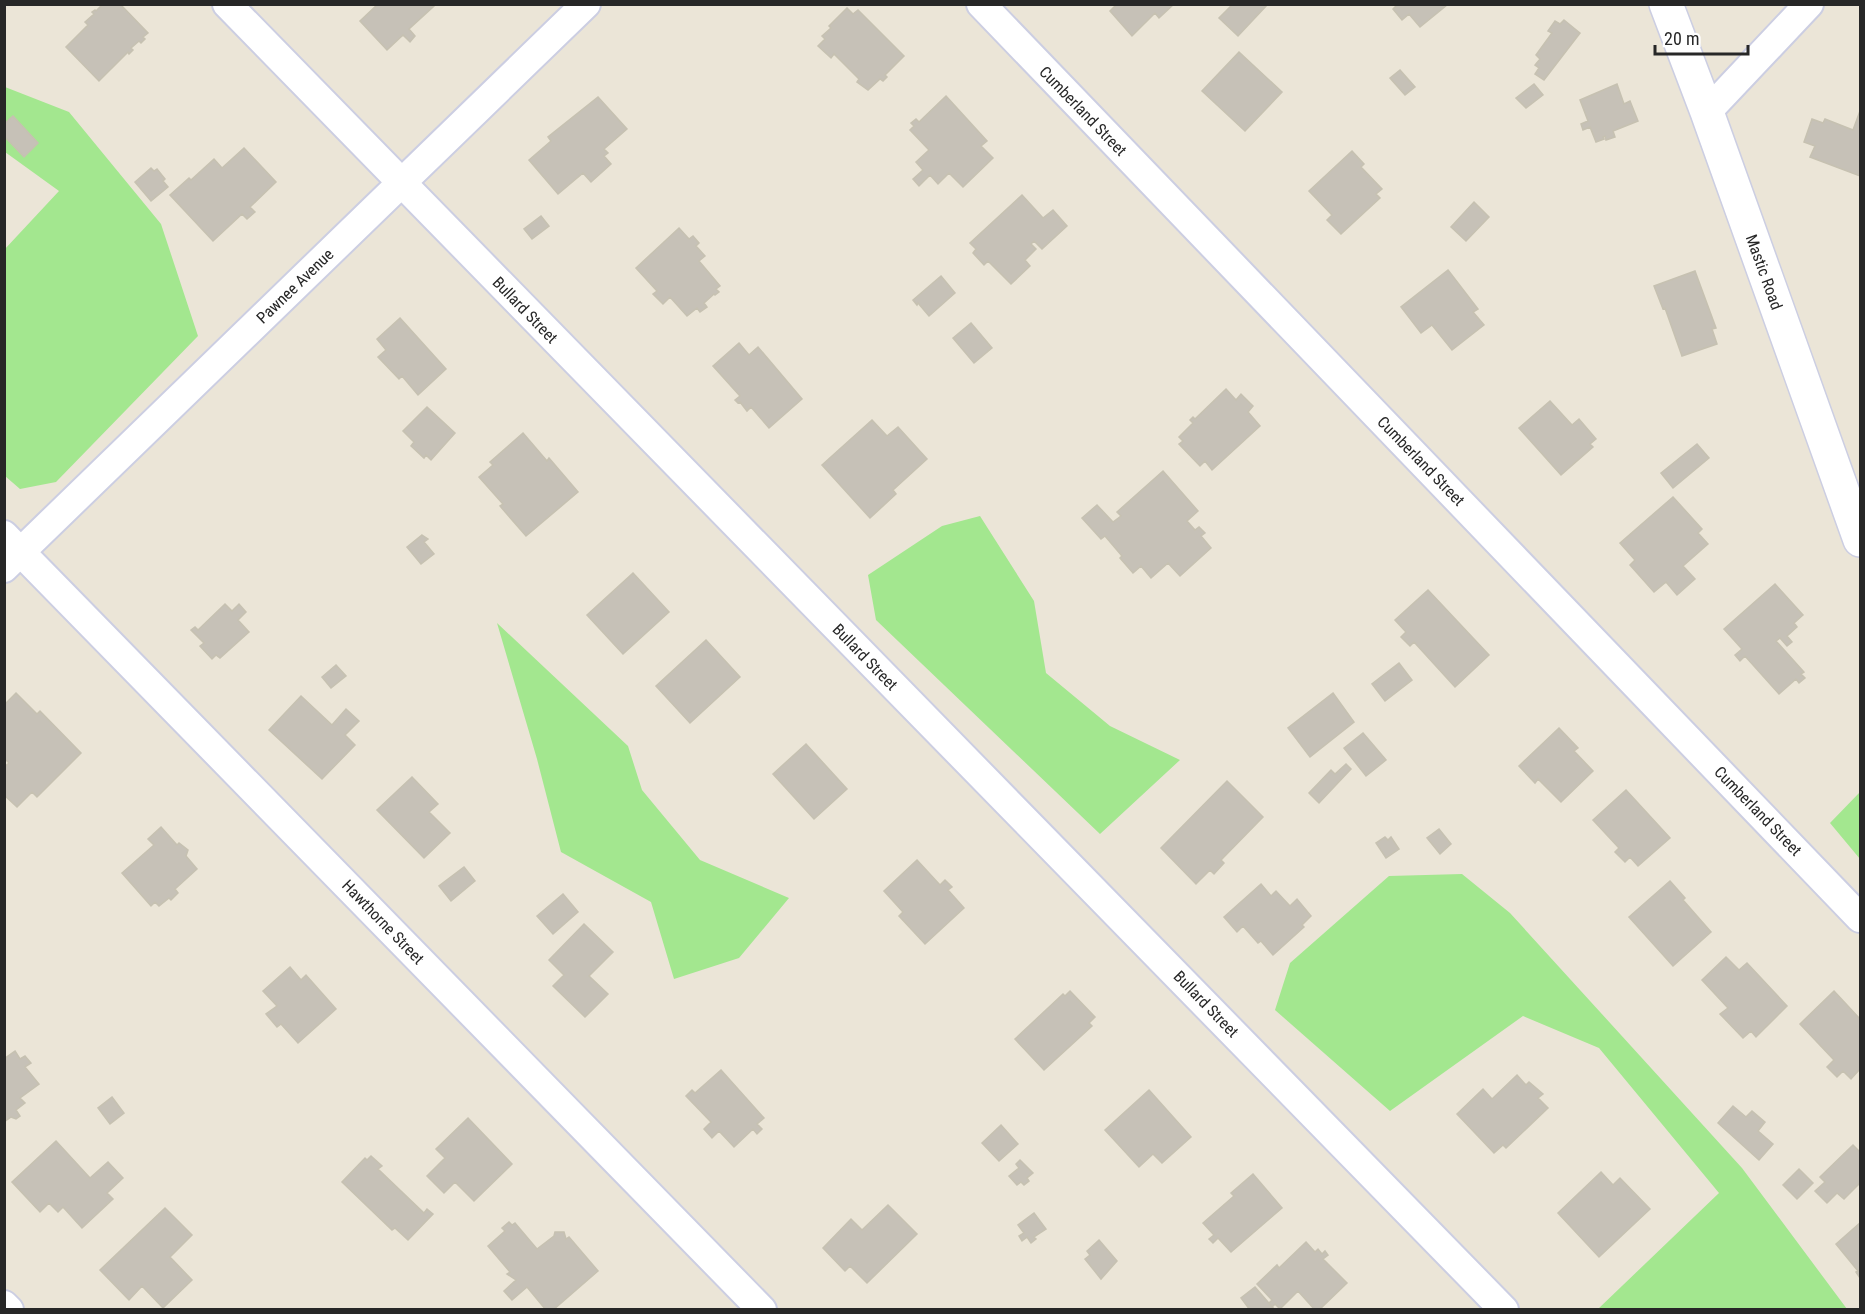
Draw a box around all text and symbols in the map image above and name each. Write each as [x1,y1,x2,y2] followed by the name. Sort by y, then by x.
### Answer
[1655,18,1748,56] scale bar
[1664,28,1699,49] text: 20 m
[1035,62,1131,160] street label: Cumberland Street
[1742,232,1786,312] street label: Mastic Road
[253,245,337,327] street label: Pawnee Avenue
[489,273,562,347] street label: Bullard Street
[1373,412,1469,510] street label: Cumberland Street
[829,620,902,694] street label: Bullard Street
[1710,762,1806,860] street label: Cumberland Street
[338,876,428,968] street label: Hawthorne Street
[1170,967,1243,1041] street label: Bullard Street

